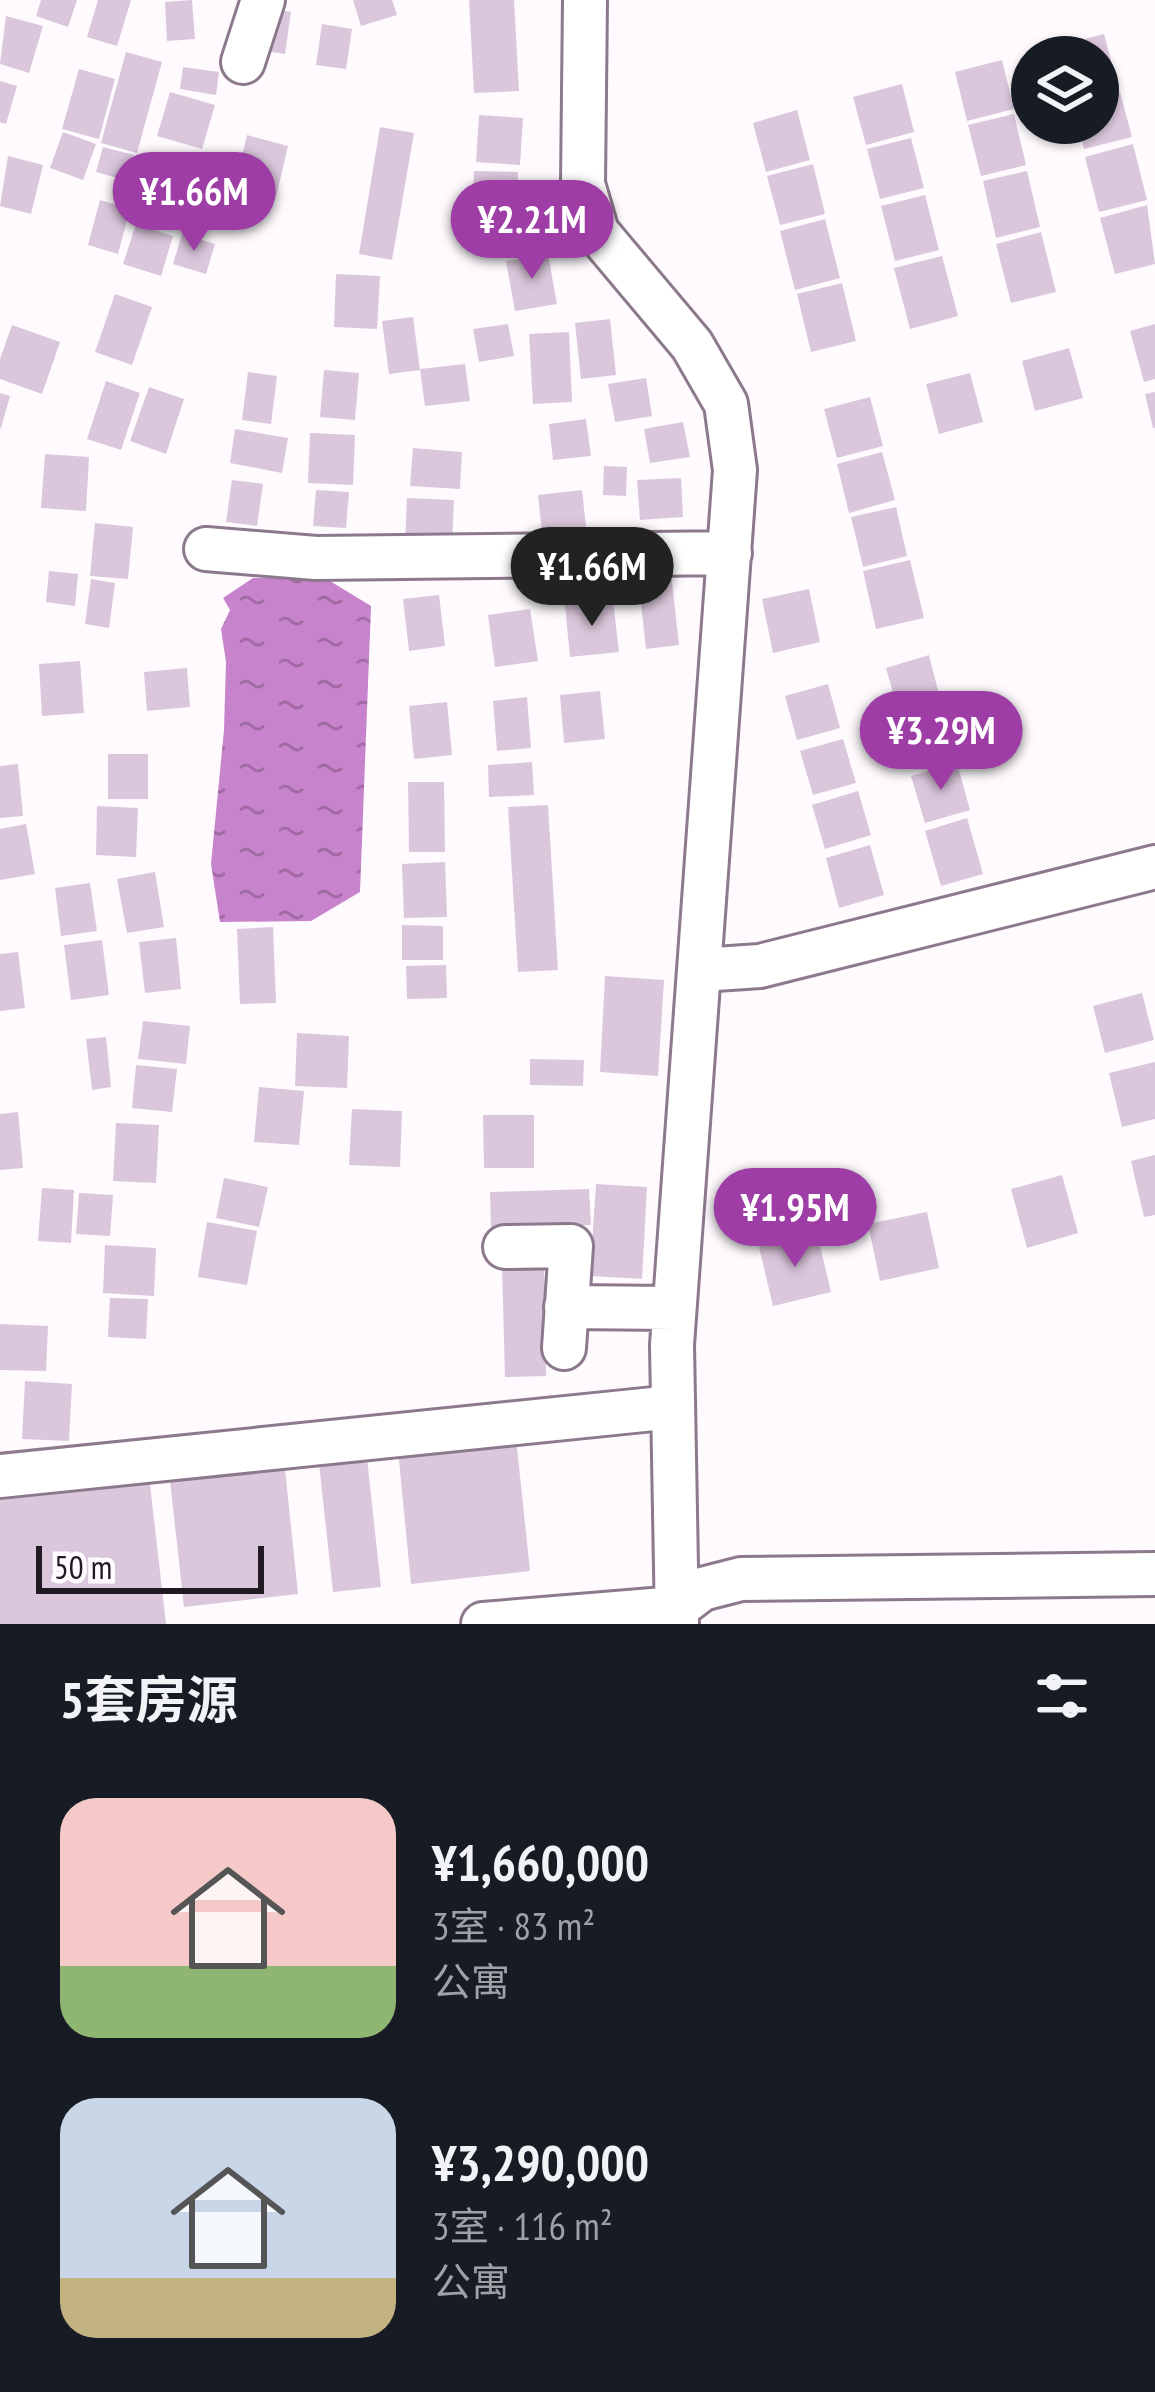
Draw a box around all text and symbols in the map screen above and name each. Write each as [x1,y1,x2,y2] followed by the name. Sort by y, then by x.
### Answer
[1011,36,1119,144] map controls
[1011,36,1119,144] button: layers
[96,152,292,254] pin: ¥1.66M
[140,165,248,216] text: ¥1.66M
[434,180,630,282] pin: ¥2.21M
[478,193,586,244] text: ¥2.21M
[494,527,690,629] pin: ¥1.66M
[538,540,646,591] text: ¥1.66M
[843,691,1039,793] pin: ¥3.29M
[887,704,995,755] text: ¥3.29M
[697,1168,893,1270] pin: ¥1.95M
[741,1181,849,1232] text: ¥1.95M
[36,1540,264,1593] scale bar
[54,1545,112,1588] text: 50 m
[1029,1663,1095,1729] icon: filters
[60,1666,237,1732] text: 5套房源
[432,1829,649,1895] text: ¥1,660,000
[156,1846,300,1990] icon: home
[432,1900,595,1951] text: 3室 · 83 m²
[432,1956,510,2007] text: 公寓
[432,2129,649,2195] text: ¥3,290,000
[156,2146,300,2290] icon: home
[432,2200,613,2251] text: 3室 · 116 m²
[432,2256,510,2307] text: 公寓

